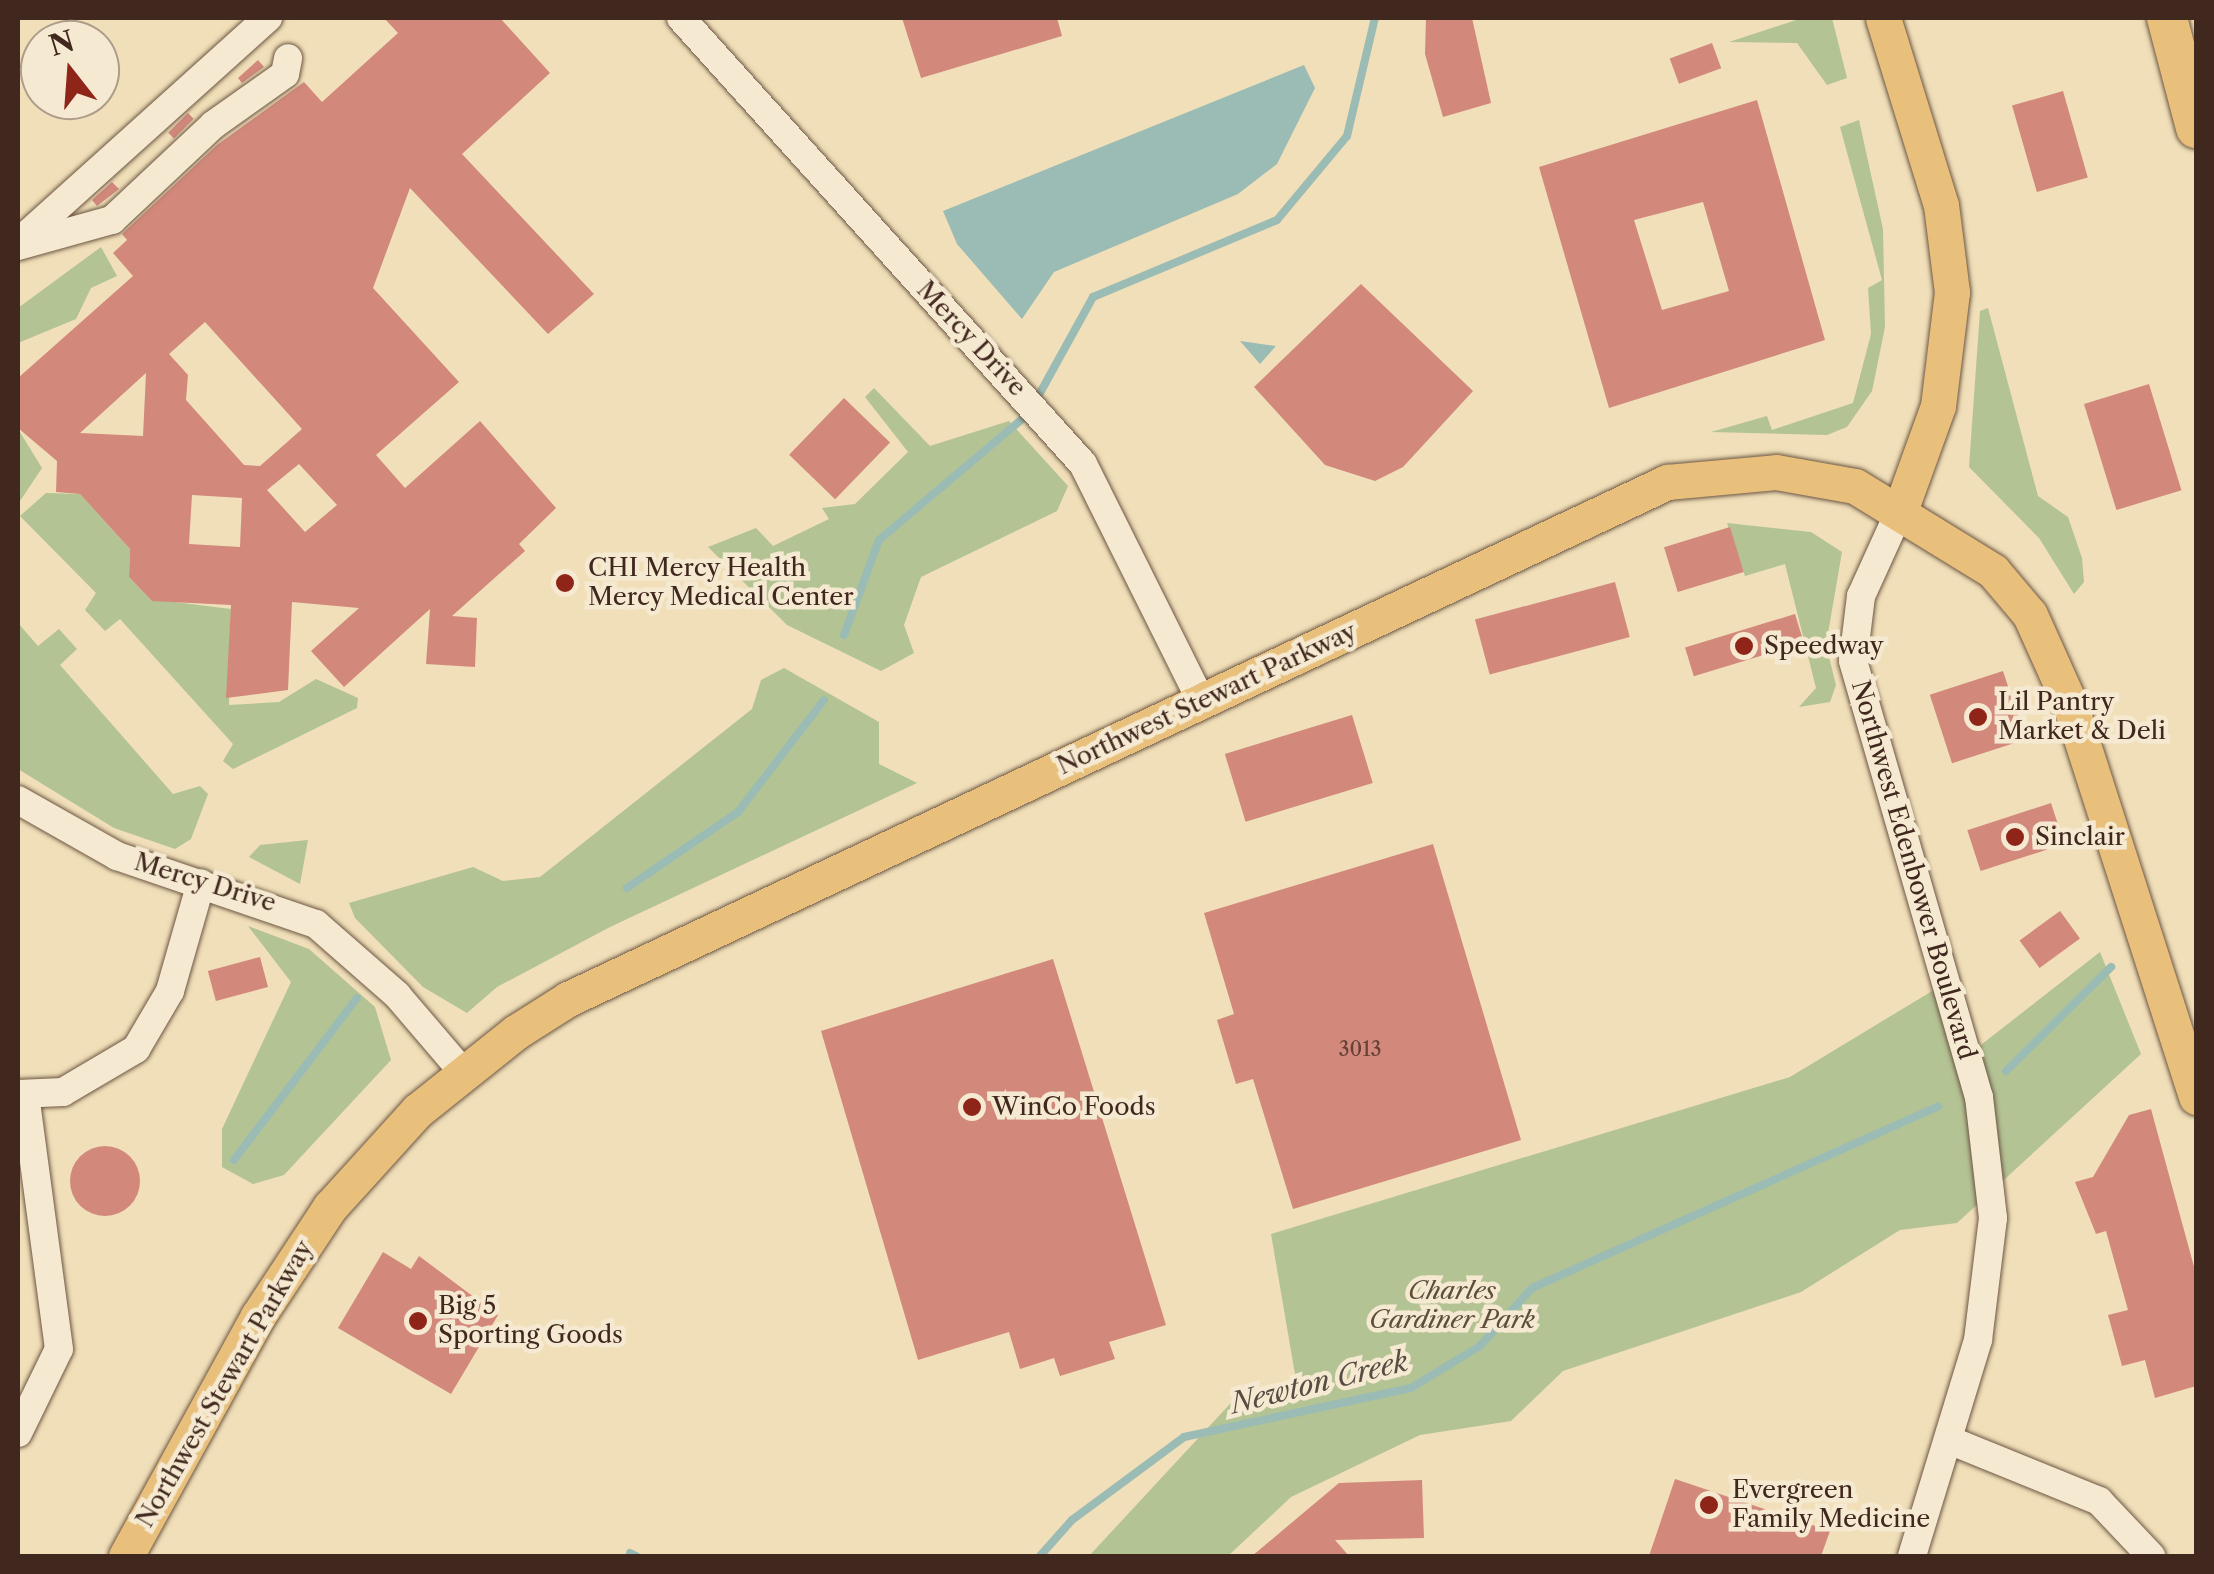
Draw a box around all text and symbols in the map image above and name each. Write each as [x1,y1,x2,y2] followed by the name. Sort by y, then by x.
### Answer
[20,20,120,120] north arrow
[45,23,78,63] text: N
[910,275,1032,403] street label: Mercy Drive
[588,554,854,613] place label: CHI Mercy Health Mercy Medical Center
[552,570,578,596] marker: CHI Mercy Health Mercy Medical Center
[1053,616,1361,782] street label: Northwest Stewart Parkway
[1764,631,1884,661] place label: Speedway
[1733,635,1755,657] marker: Speedway
[1844,677,1982,1063] street label: Northwest Edenbower Boulevard
[1998,688,2166,747] place label: Lil Pantry Market & Deli
[1967,706,1989,728] marker: Lil Pantry Market & Deli
[2035,822,2125,852] place label: Sinclair
[2004,826,2026,848] marker: Sinclair
[130,847,280,919] street label: Mercy Drive
[1338,1037,1382,1061] house number: 3013
[992,1092,1156,1122] place label: WinCo Foods
[961,1096,983,1118] marker: WinCo Foods
[130,1235,320,1533] street label: Northwest Stewart Parkway
[1369,1277,1535,1336] park label: Charles Gardiner Park
[438,1292,623,1351] place label: Big 5 Sporting Goods
[407,1310,429,1332] marker: Big 5 Sporting Goods
[1227,1344,1411,1420] water label: Newton Creek
[1732,1476,1931,1535] place label: Evergreen Family Medicine
[1696,1492,1722,1518] marker: Evergreen Family Medicine

